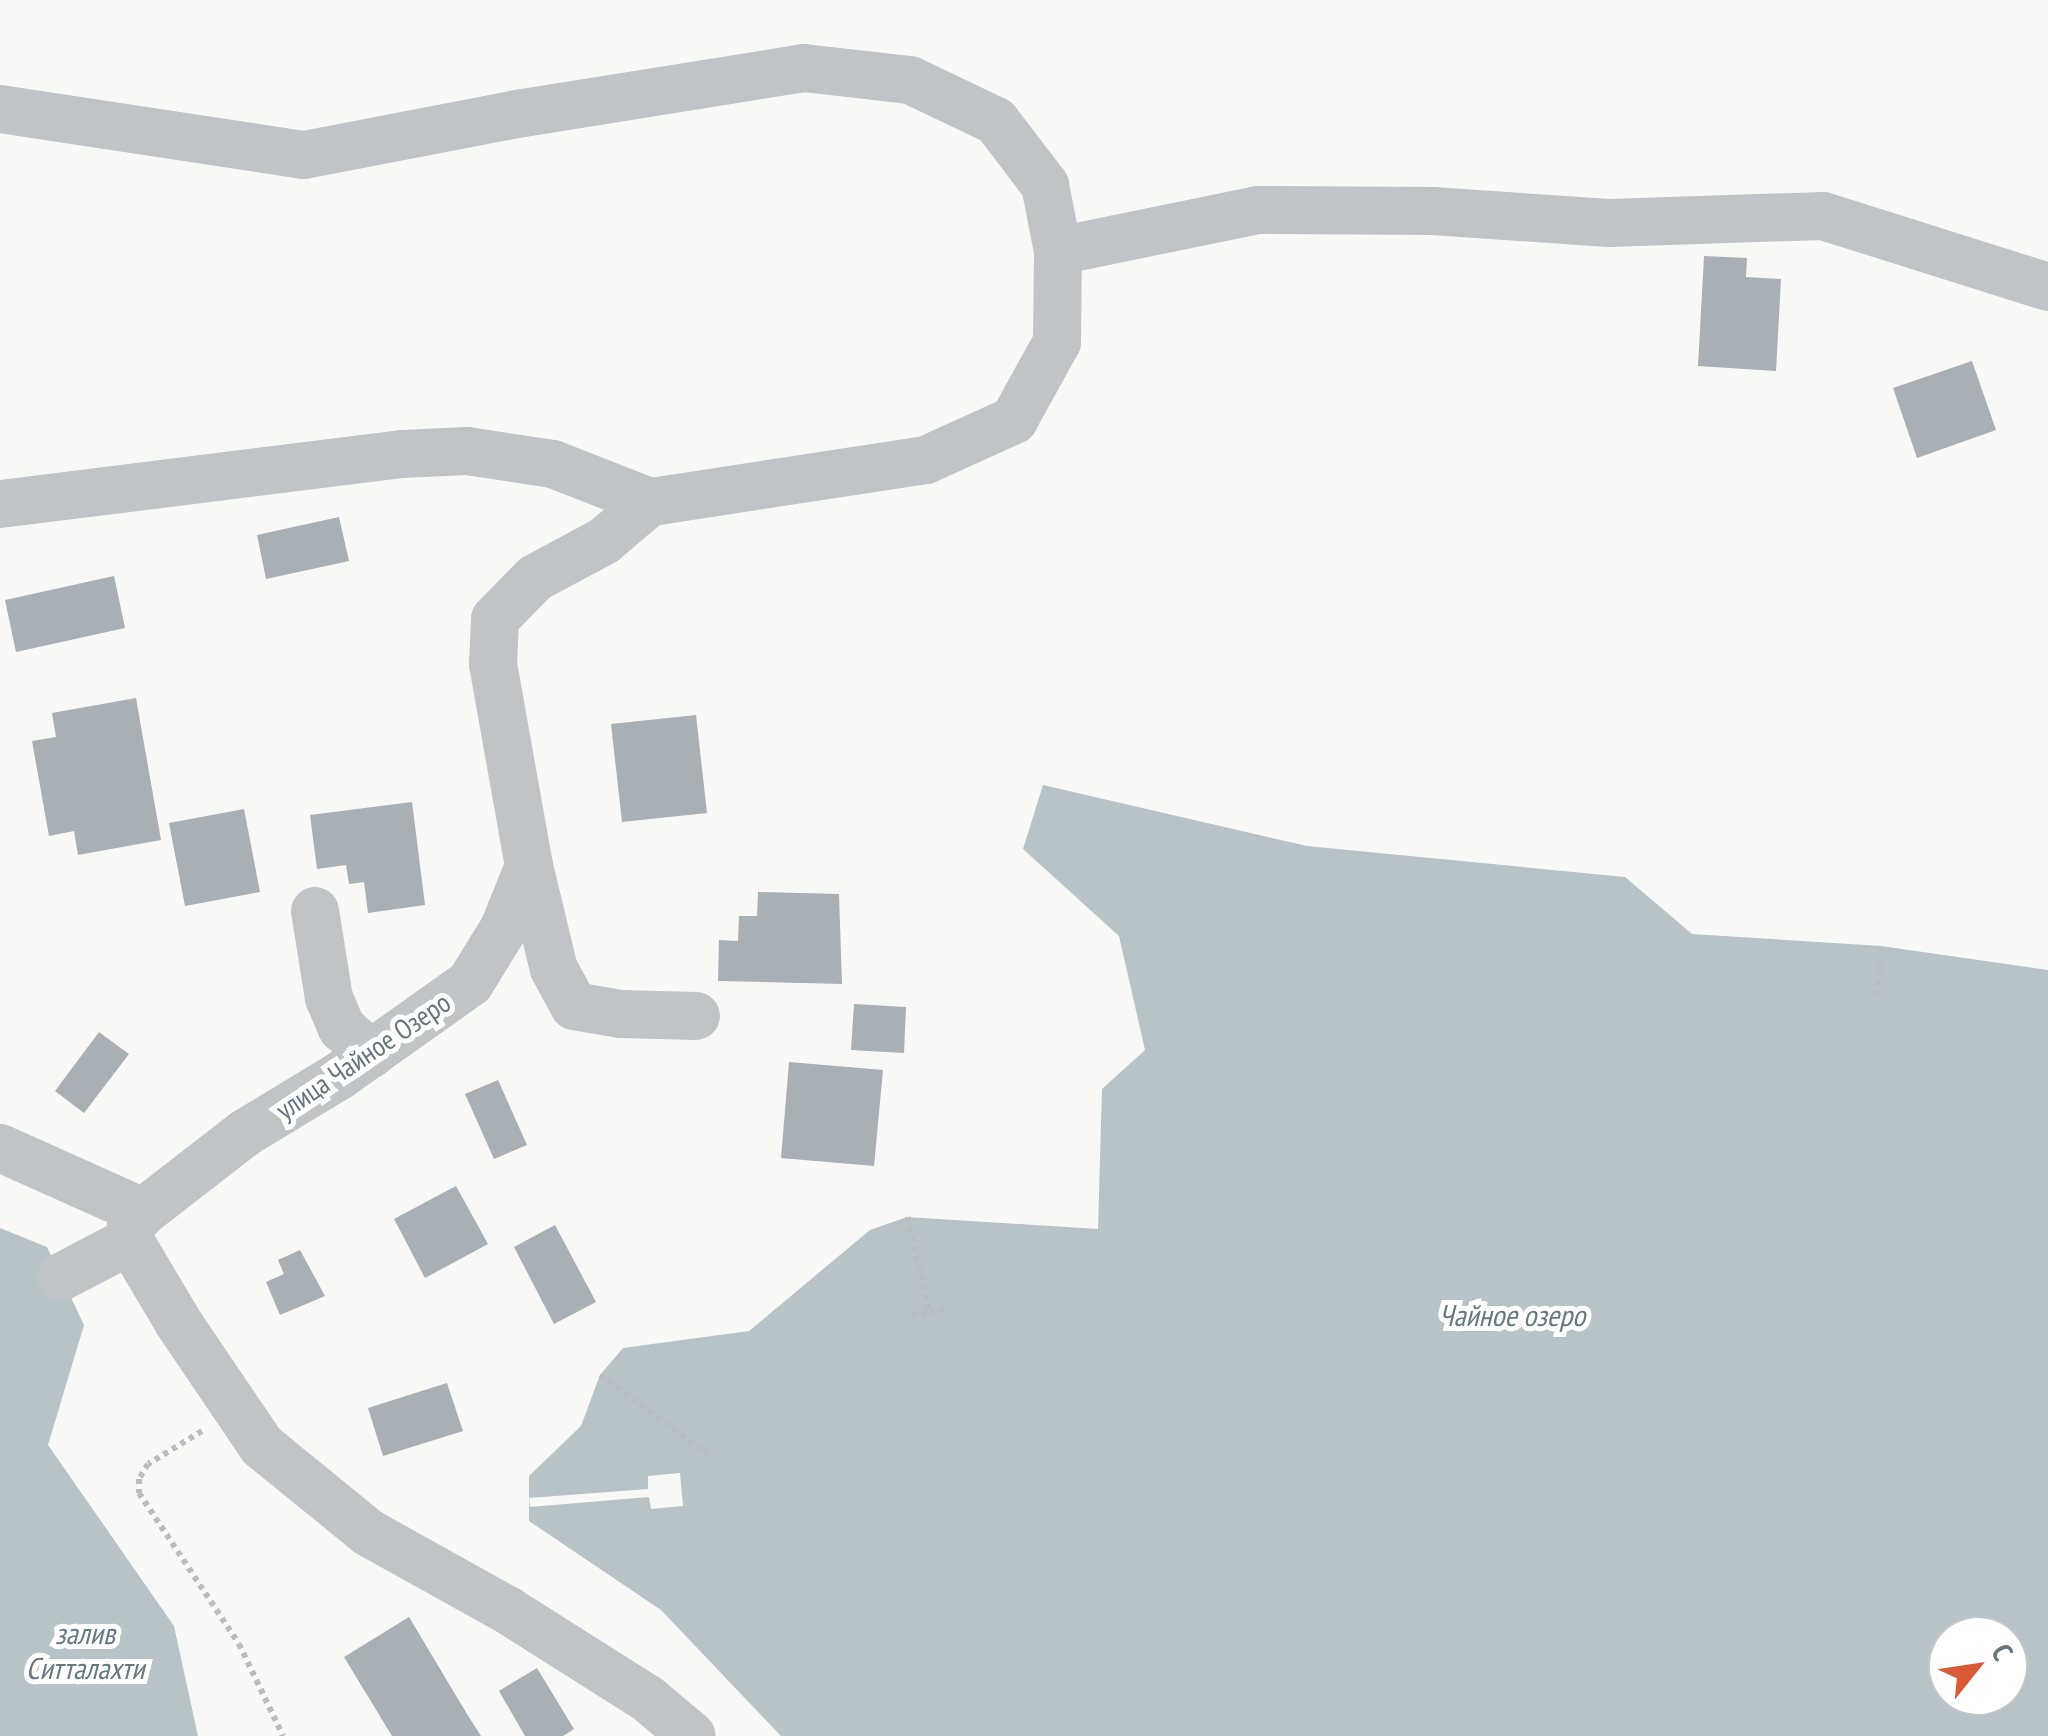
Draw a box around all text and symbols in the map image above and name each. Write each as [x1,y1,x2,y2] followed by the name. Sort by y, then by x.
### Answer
[269,985,457,1127] street label: улица Чайное Озеро
[1439,1297,1585,1333] water label: Чайное озеро
[26,1615,144,1686] water label: залив Ситталахти
[1928,1616,2028,1716] north arrow
[1983,1637,2022,1667] text: С

